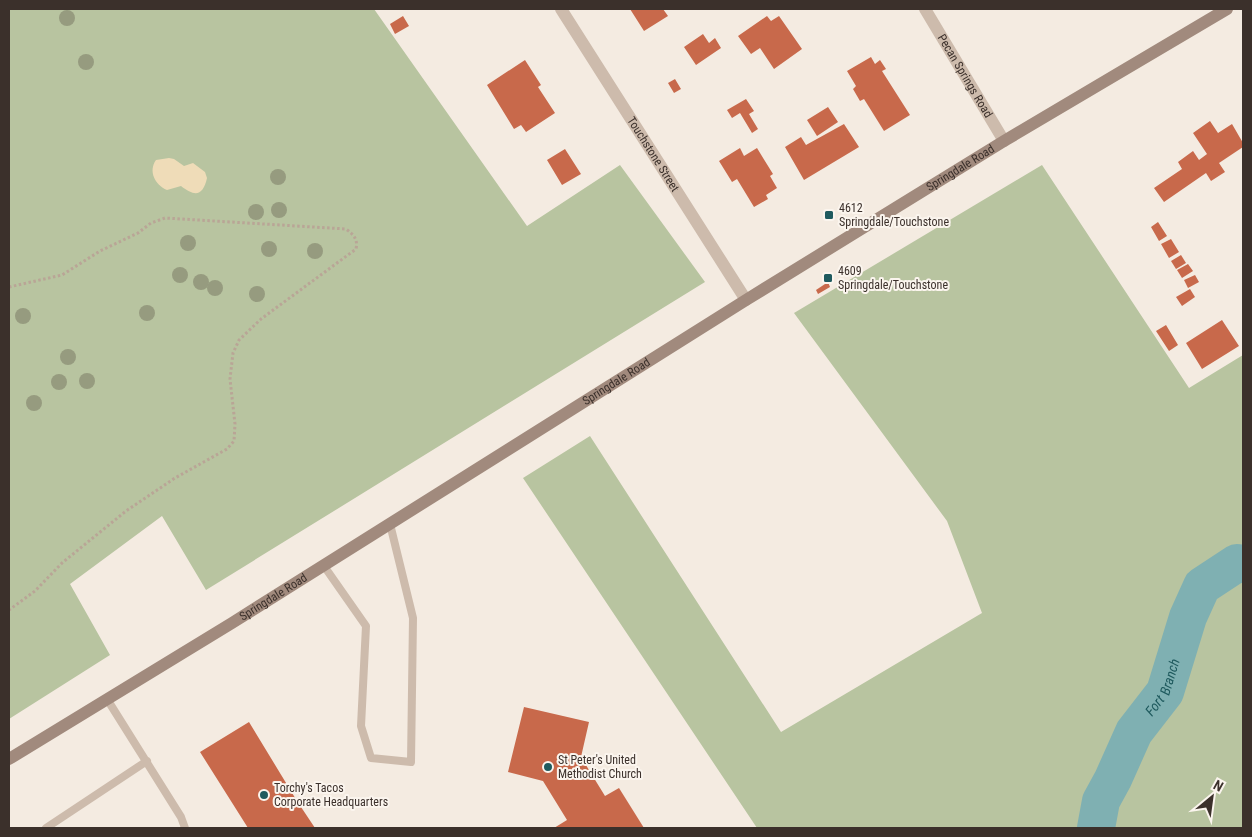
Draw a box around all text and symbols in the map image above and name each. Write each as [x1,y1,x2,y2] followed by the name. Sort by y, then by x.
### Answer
[935,32,995,120] street label: Pecan Springs Road
[624,114,683,195] street label: Touchstone Street
[924,142,997,194] street label: Springdale Road
[839,201,949,229] place label: 4612 Springdale/Touchstone
[823,209,835,221] marker: 4612 Springdale/Touchstone
[838,264,948,292] place label: 4609 Springdale/Touchstone
[822,272,834,284] marker: 4609 Springdale/Touchstone
[580,355,653,408] street label: Springdale Road
[237,571,310,624] street label: Springdale Road
[1142,657,1183,719] water label: Fort Branch
[558,753,642,781] place label: St Peter's United Methodist Church
[542,761,554,773] marker: St Peter's United Methodist Church
[1187,772,1237,822] north arrow
[1211,777,1226,795] text: N
[274,781,388,809] place label: Torchy's Tacos Corporate Headquarters
[258,789,270,801] marker: Torchy's Tacos Corporate Headquarters

